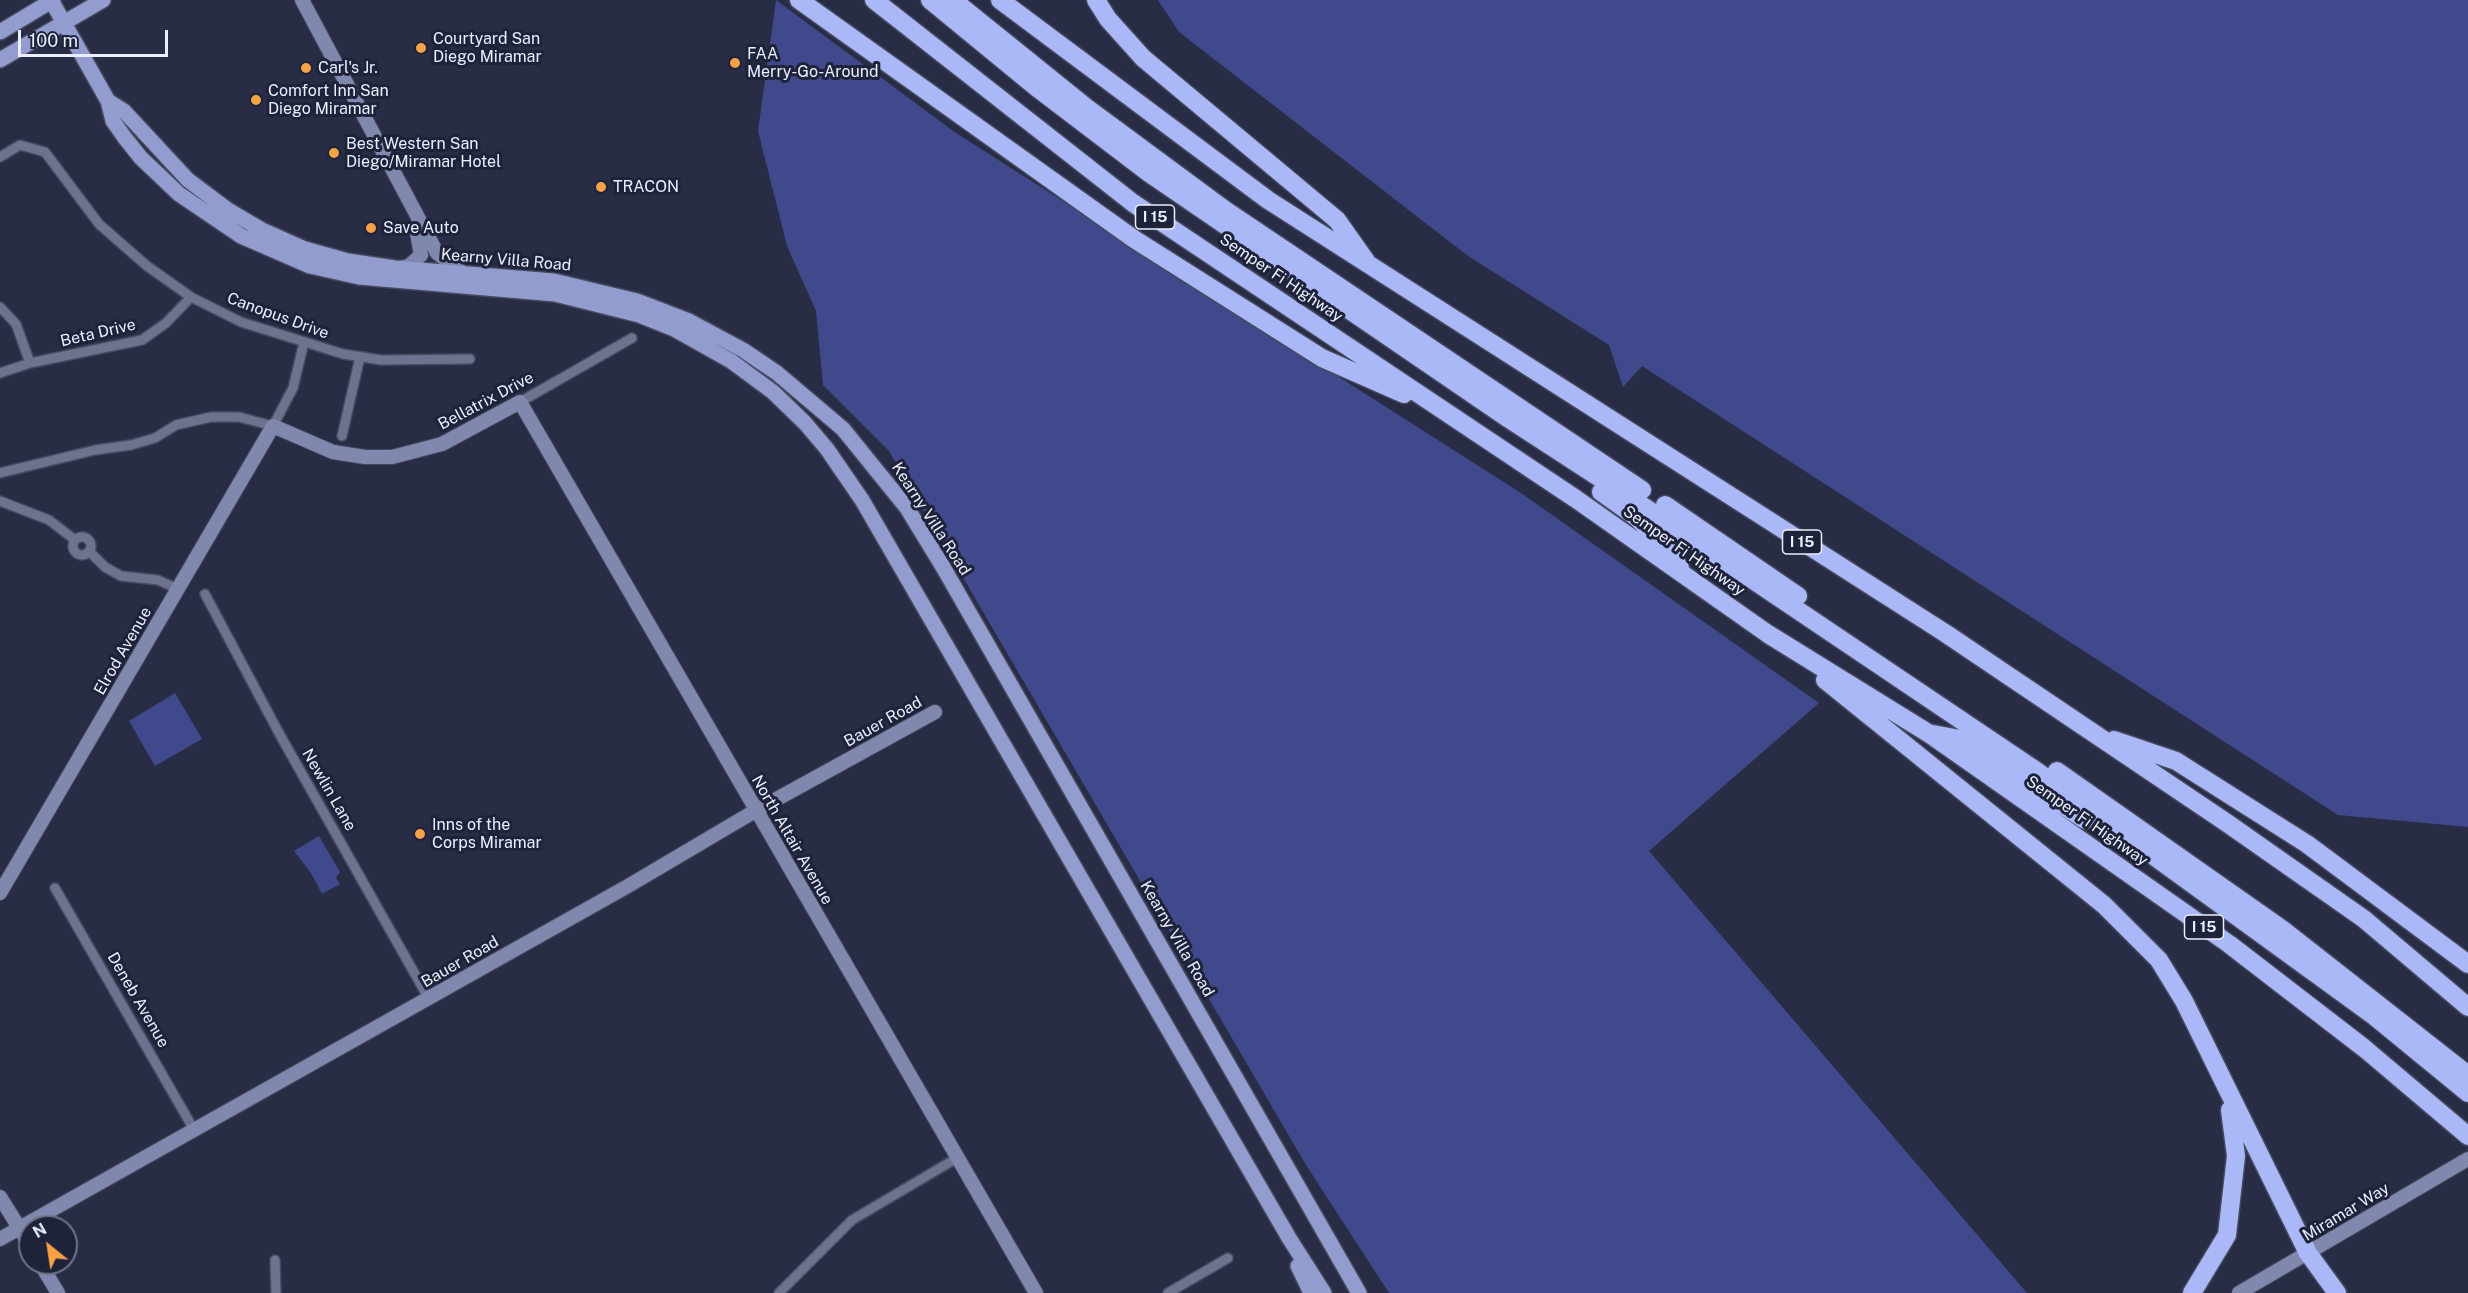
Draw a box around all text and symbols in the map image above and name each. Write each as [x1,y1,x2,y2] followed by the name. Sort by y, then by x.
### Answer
[21,18,171,56] scale bar
[433,29,542,67] place label: Courtyard San Diego Miramar
[29,30,78,51] text: 100 m
[414,41,428,55] marker: Courtyard San Diego Miramar
[747,44,879,82] place label: FAA Merry-Go-Around
[728,56,742,70] marker: FAA Merry-Go-Around
[318,58,378,78] place label: Carl's Jr.
[299,61,313,75] marker: Carl's Jr.
[268,81,389,119] place label: Comfort Inn San Diego Miramar
[249,93,263,107] marker: Comfort Inn San Diego Miramar
[346,134,501,172] place label: Best Western San Diego/Miramar Hotel
[327,146,341,160] marker: Best Western San Diego/Miramar Hotel
[613,177,679,197] place label: TRACON
[594,180,608,194] marker: TRACON
[1136,205,1174,229] road number: I 15
[383,218,459,238] place label: Save Auto
[364,221,378,235] marker: Save Auto
[1216,230,1346,326] street label: Semper Fi Highway
[440,245,572,275] street label: Kearny Villa Road
[224,289,332,343] street label: Canopus Drive
[58,315,138,351] street label: Beta Drive
[435,368,537,434] street label: Bellatrix Drive
[887,459,975,579] street label: Kearny Villa Road
[1619,502,1749,600] street label: Semper Fi Highway
[1782,530,1822,554] road number: I 15
[90,604,156,698] street label: Elrod Avenue
[841,693,925,751] street label: Bauer Road
[298,746,360,834] street label: Newlin Lane
[747,772,837,908] street label: North Altair Avenue
[2022,772,2152,870] street label: Semper Fi Highway
[432,815,542,853] place label: Inns of the Corps Miramar
[413,827,427,841] marker: Inns of the Corps Miramar
[1136,878,1218,1000] street label: Kearny Villa Road
[2184,915,2224,939] road number: I 15
[418,932,502,992] street label: Bauer Road
[103,949,173,1051] street label: Deneb Avenue
[2299,1179,2393,1245] street label: Miramar Way
[18,1215,78,1275] north arrow
[30,1219,50,1242] text: N

